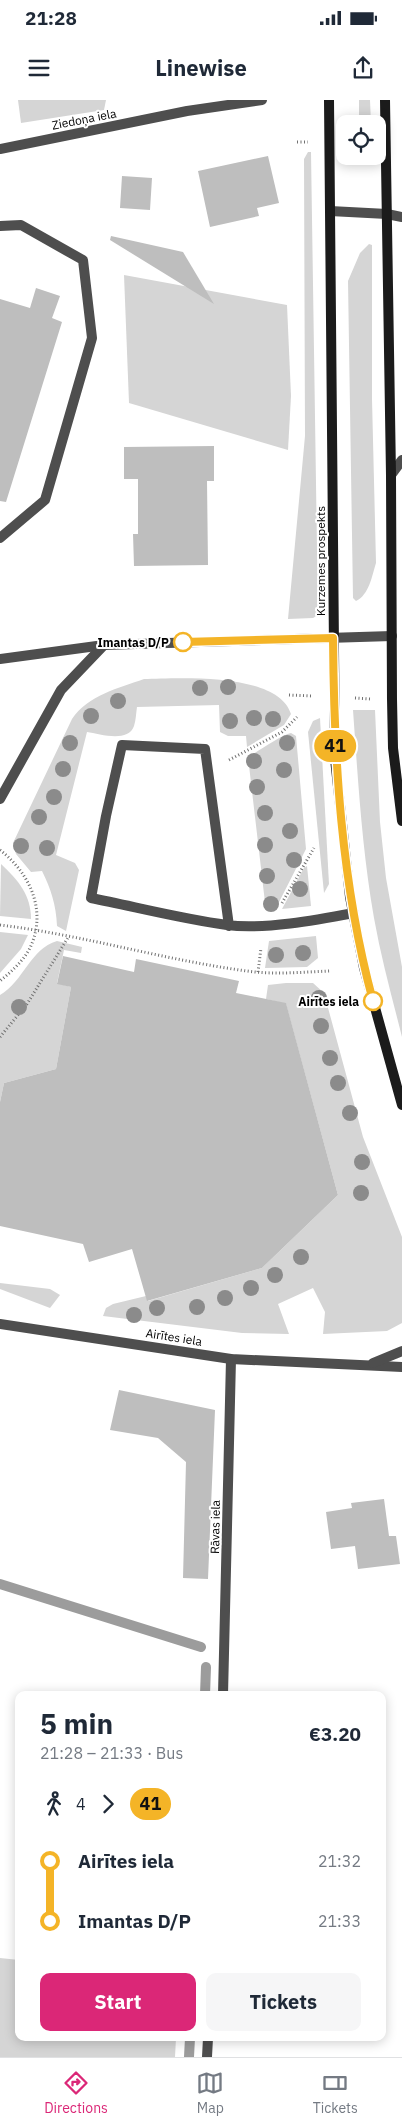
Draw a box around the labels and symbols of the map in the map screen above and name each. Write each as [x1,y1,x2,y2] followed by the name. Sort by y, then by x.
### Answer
[50,105,118,133] street label: Ziedoņa iela
[313,506,328,616] street label: Kurzemes prospekts
[173,632,193,652] marker: Imantas D/P
[98,635,169,650] place label: Imantas D/P
[312,730,358,762] line badge: 41
[363,991,383,1011] marker: Airītes iela
[298,994,359,1009] place label: Airītes iela
[145,1325,204,1349] street label: Airītes iela
[207,1499,223,1554] street label: Rāvas iela

